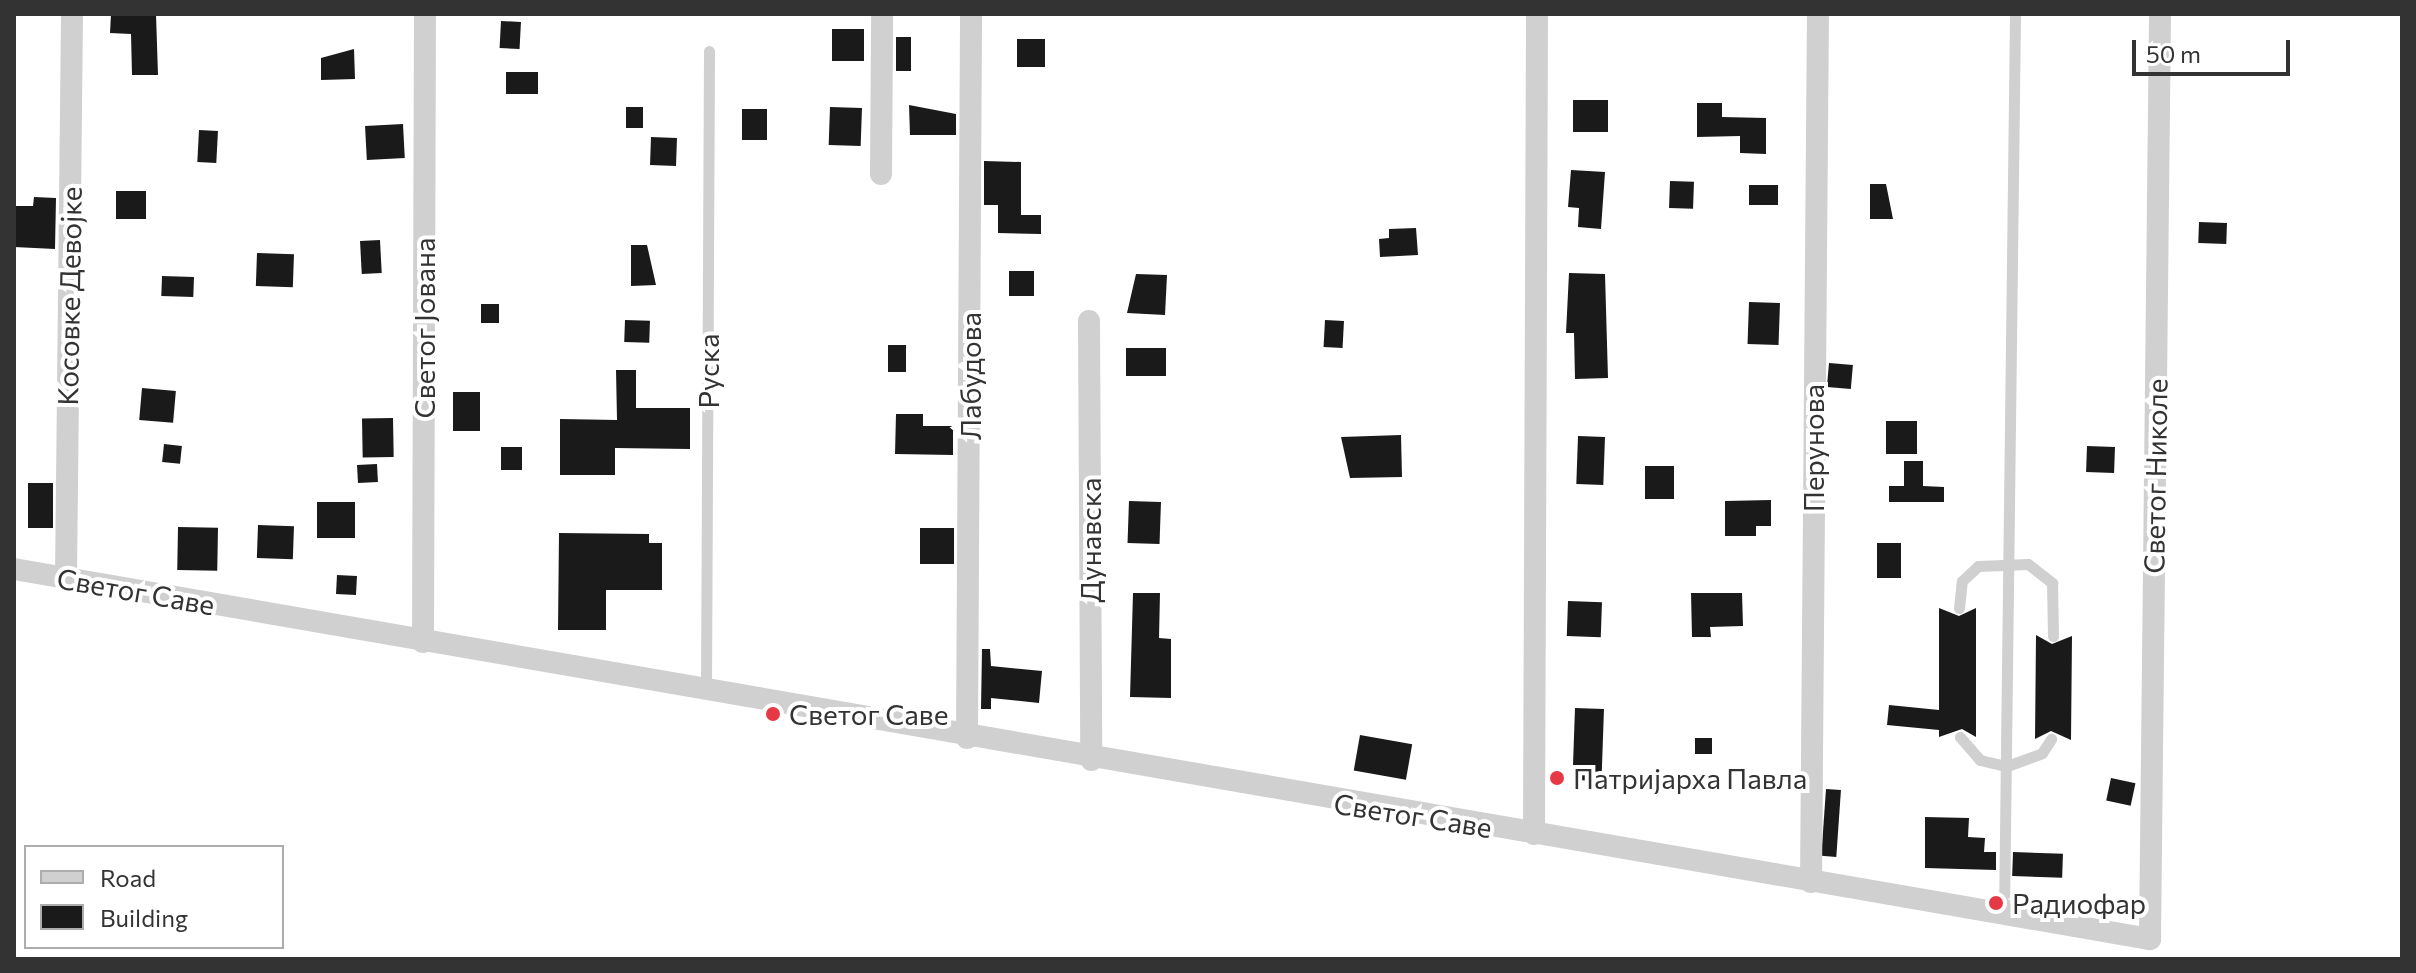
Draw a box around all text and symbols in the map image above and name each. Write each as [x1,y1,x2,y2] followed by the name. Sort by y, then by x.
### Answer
[2136,24,2294,74] scale bar
[2146,39,2201,68] text: 50 m
[50,186,88,406] street label: Косовке Девојке
[407,238,441,418] street label: Светог Јована
[953,312,987,440] street label: Лабудова
[691,334,725,408] street label: Руска
[2137,378,2173,574] street label: Светог Николе
[1796,384,1830,512] street label: Перунова
[1073,478,1107,602] street label: Дунавска
[55,561,217,621] street label: Светог Саве
[789,697,948,731] place label: Светог Саве
[764,705,782,723] marker: Светог Саве
[1573,761,1807,795] place label: Патријарха Павла
[1548,769,1566,787] marker: Патријарха Павла
[1332,786,1494,844] street label: Светог Саве
[24,845,284,949] legend
[100,863,156,892] text: Road
[2012,886,2146,920] place label: Радиофар
[1987,894,2005,912] marker: Радиофар
[100,903,188,932] text: Building

